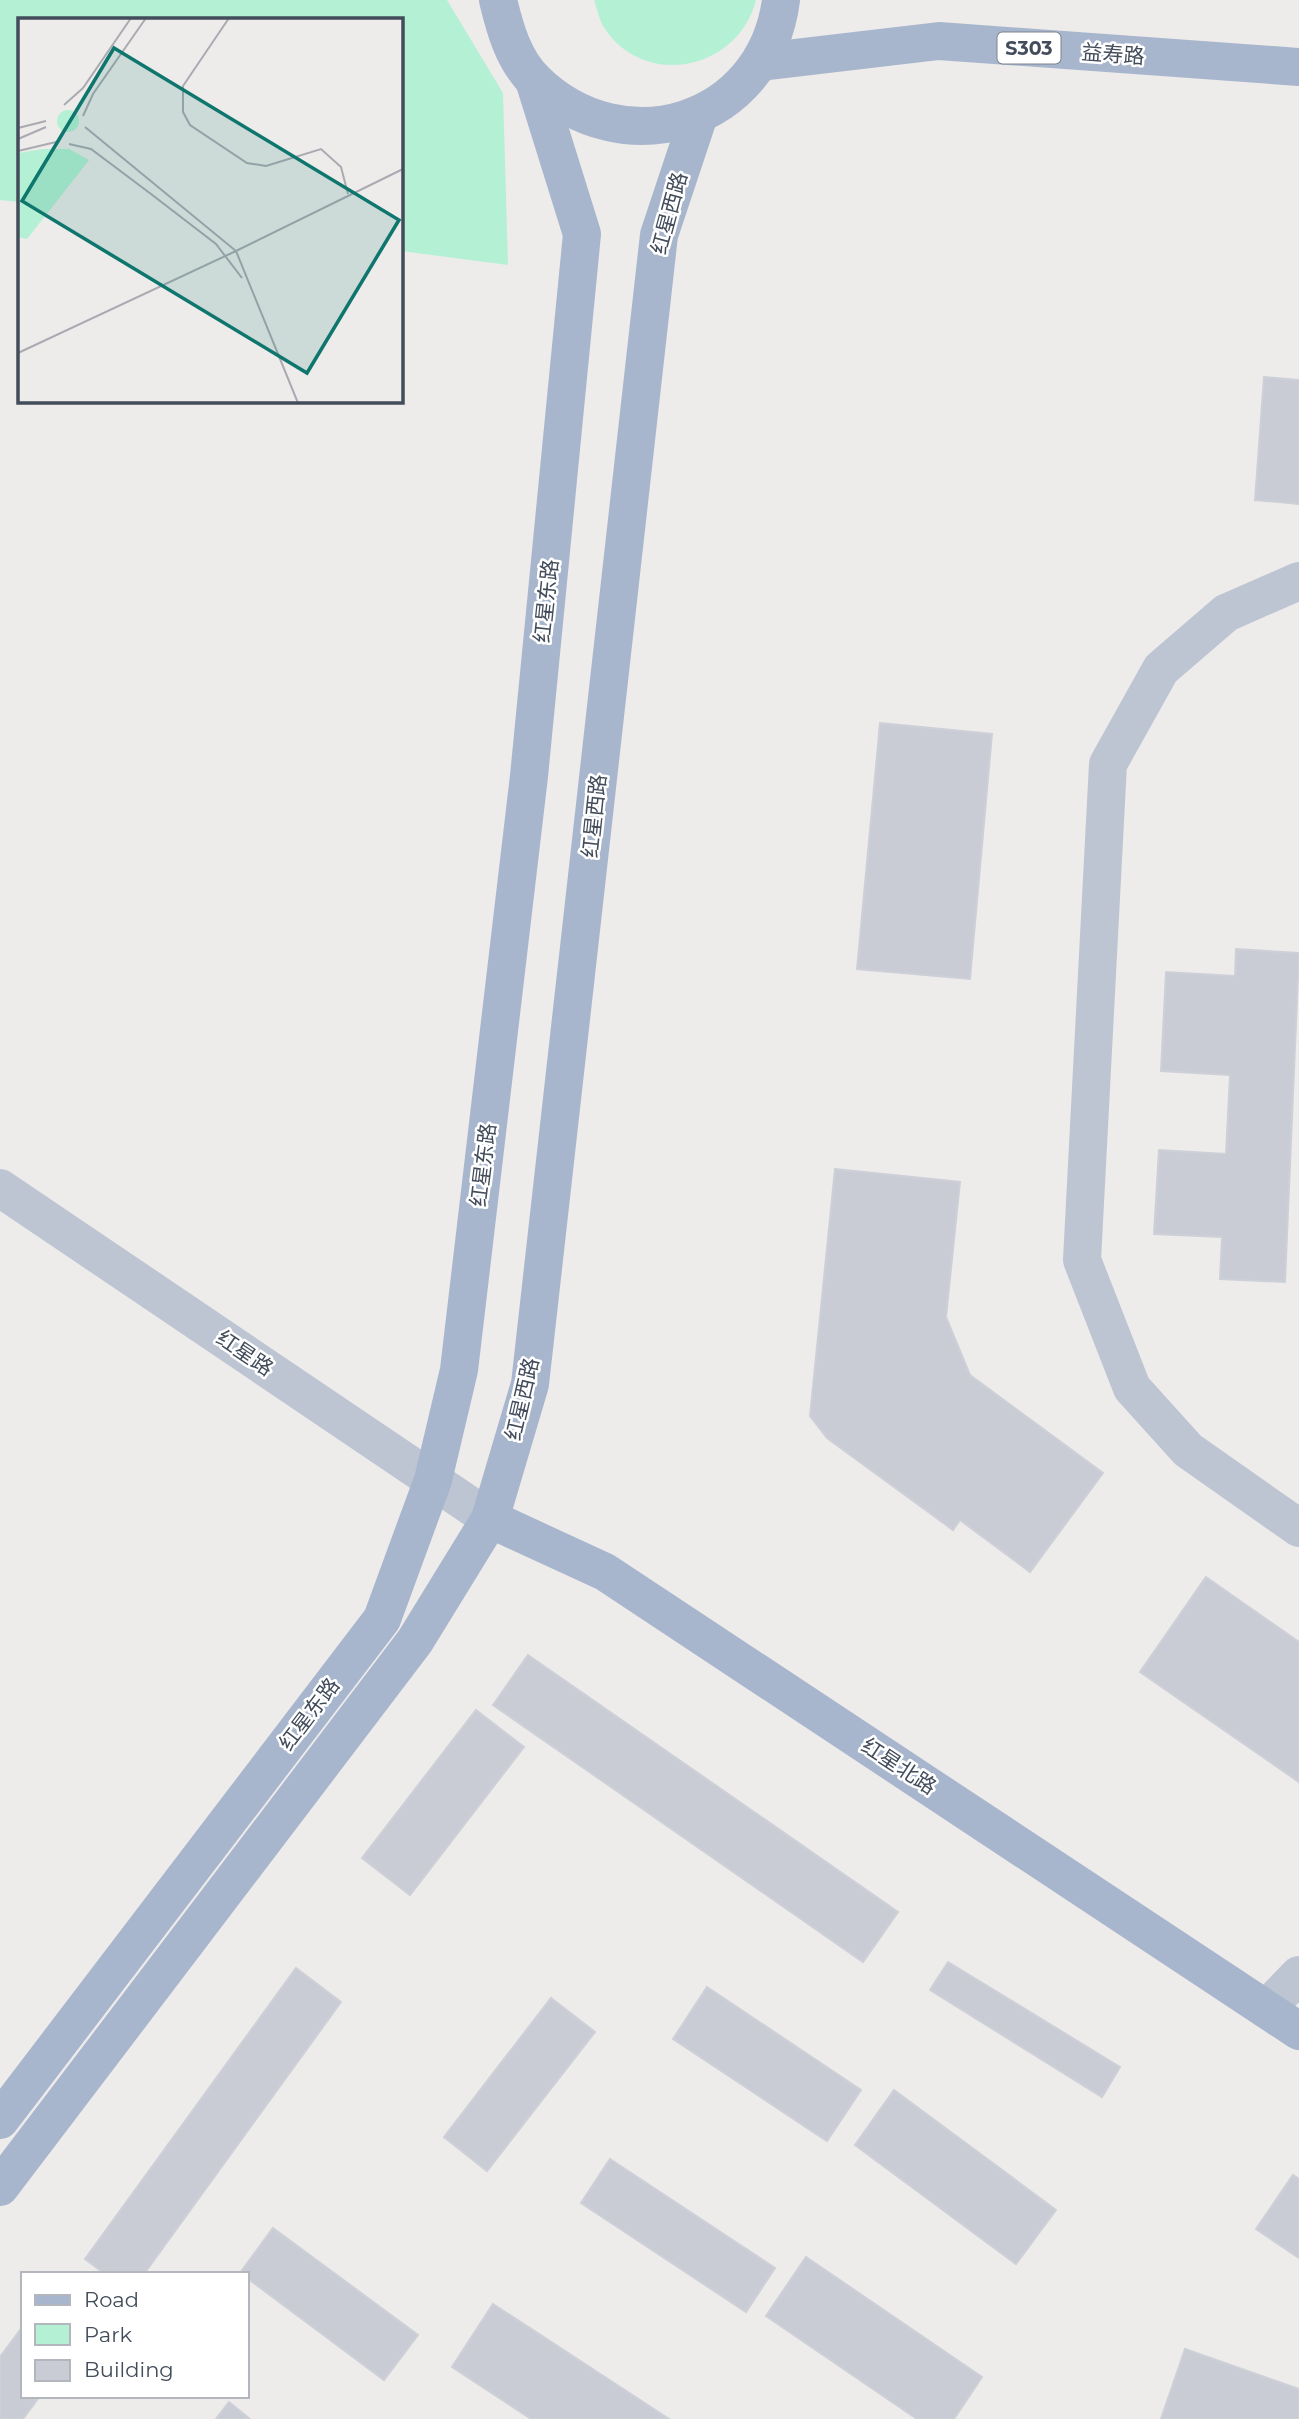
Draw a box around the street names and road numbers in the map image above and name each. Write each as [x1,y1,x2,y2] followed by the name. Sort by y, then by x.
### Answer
[998,32,1060,64] road number: S303
[1081,39,1145,69] street label: 益寿路
[646,169,692,257] street label: 红星西路
[529,558,563,644] street label: 红星东路
[577,773,611,859] street label: 红星西路
[465,1122,501,1208] street label: 红星东路
[212,1325,278,1381] street label: 红星路
[500,1355,544,1443] street label: 红星西路
[274,1673,344,1755] street label: 红星东路
[857,1733,941,1799] street label: 红星北路

